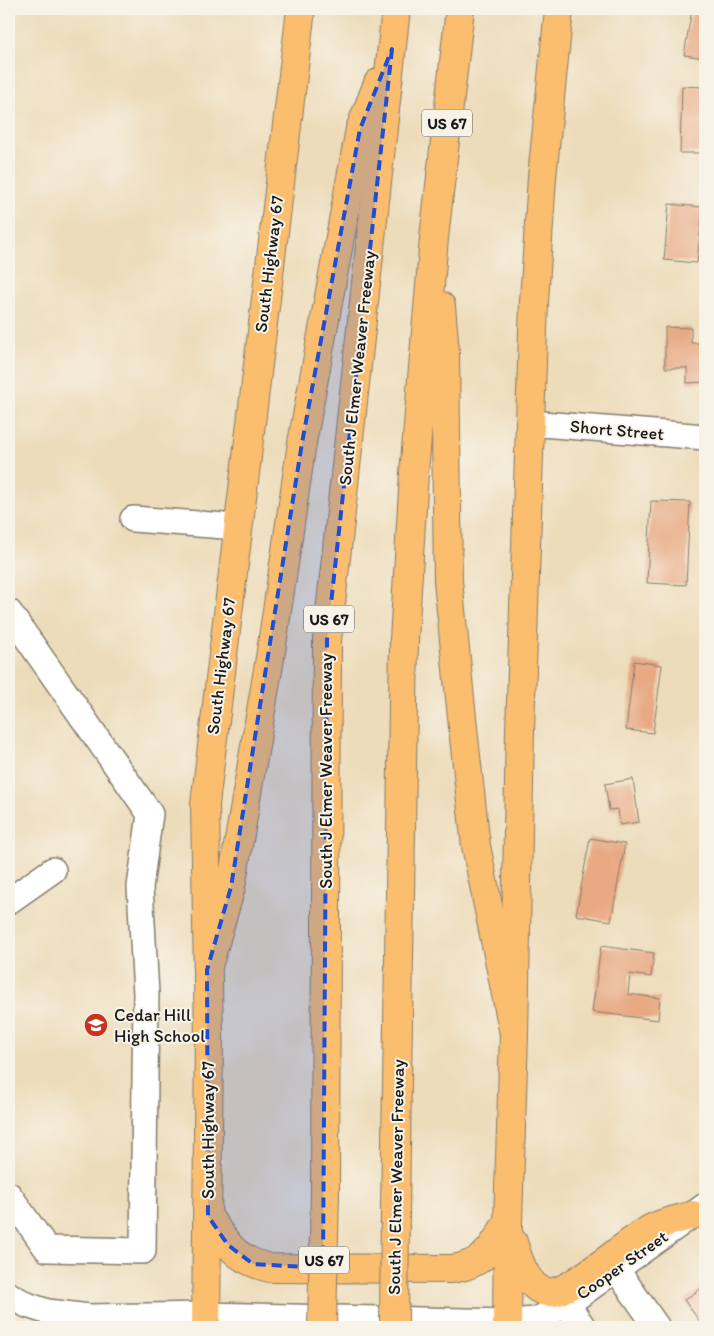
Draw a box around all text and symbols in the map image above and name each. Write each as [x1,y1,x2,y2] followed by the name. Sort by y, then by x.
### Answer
[422,110,472,136] road number: US 67
[250,194,288,334] street label: South Highway 67
[334,249,380,486] street label: South J Elmer Weaver Freeway
[569,415,665,445] street label: Short Street
[202,596,240,736] street label: South Highway 67
[304,606,354,632] road number: US 67
[315,653,337,889] street label: South J Elmer Weaver Freeway
[114,1004,205,1047] place label: Cedar Hill High School
[83,1012,109,1038] school or university icon: Cedar Hill High School
[383,1058,409,1295] street label: South J Elmer Weaver Freeway
[197,1061,219,1199] street label: South Highway 67
[572,1225,672,1305] street label: Cooper Street
[299,1246,349,1274] road number: US 67

